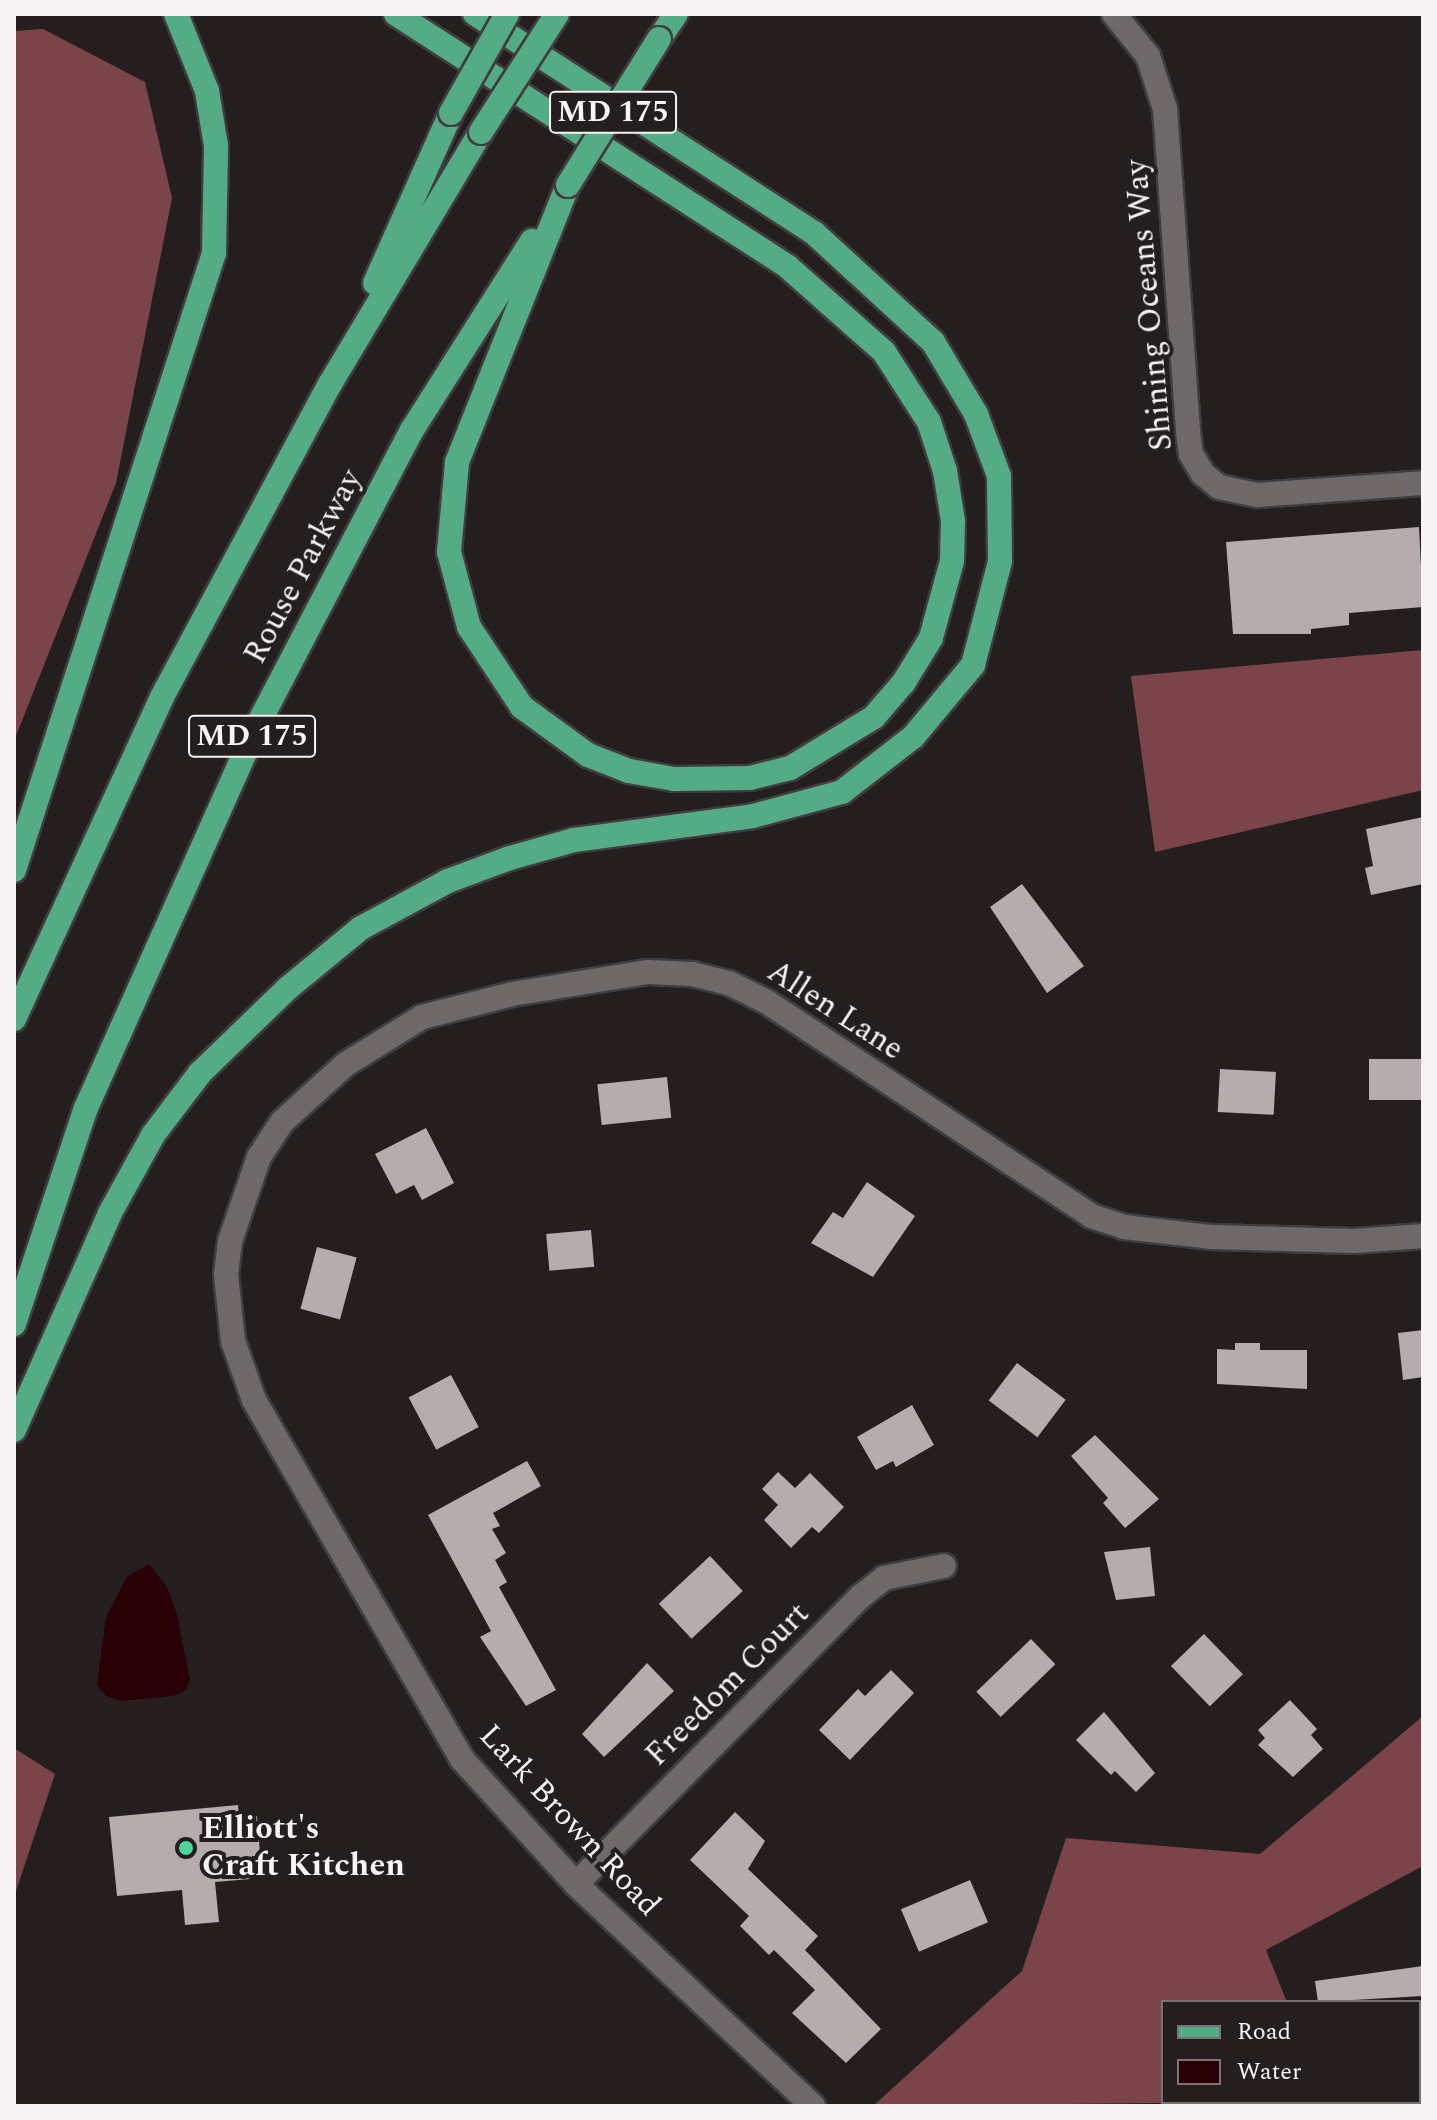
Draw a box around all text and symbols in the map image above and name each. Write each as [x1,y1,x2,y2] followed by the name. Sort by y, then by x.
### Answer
[549,86,677,138] road number: MD 175
[1118,158,1182,452] street label: Shining Oceans Way
[237,463,371,671] street label: Rouse Parkway
[188,710,316,762] road number: MD 175
[760,953,910,1069] street label: Allen Lane
[638,1595,818,1775] street label: Freedom Court
[470,1717,668,1925] street label: Lark Brown Road
[202,1811,405,1886] place label: Elliott's Craft Kitchen
[177,1839,195,1857] marker: Elliott's Craft Kitchen
[1161,2000,1421,2104] legend
[1237,2014,1291,2050] text: Road
[1237,2054,1301,2090] text: Water

